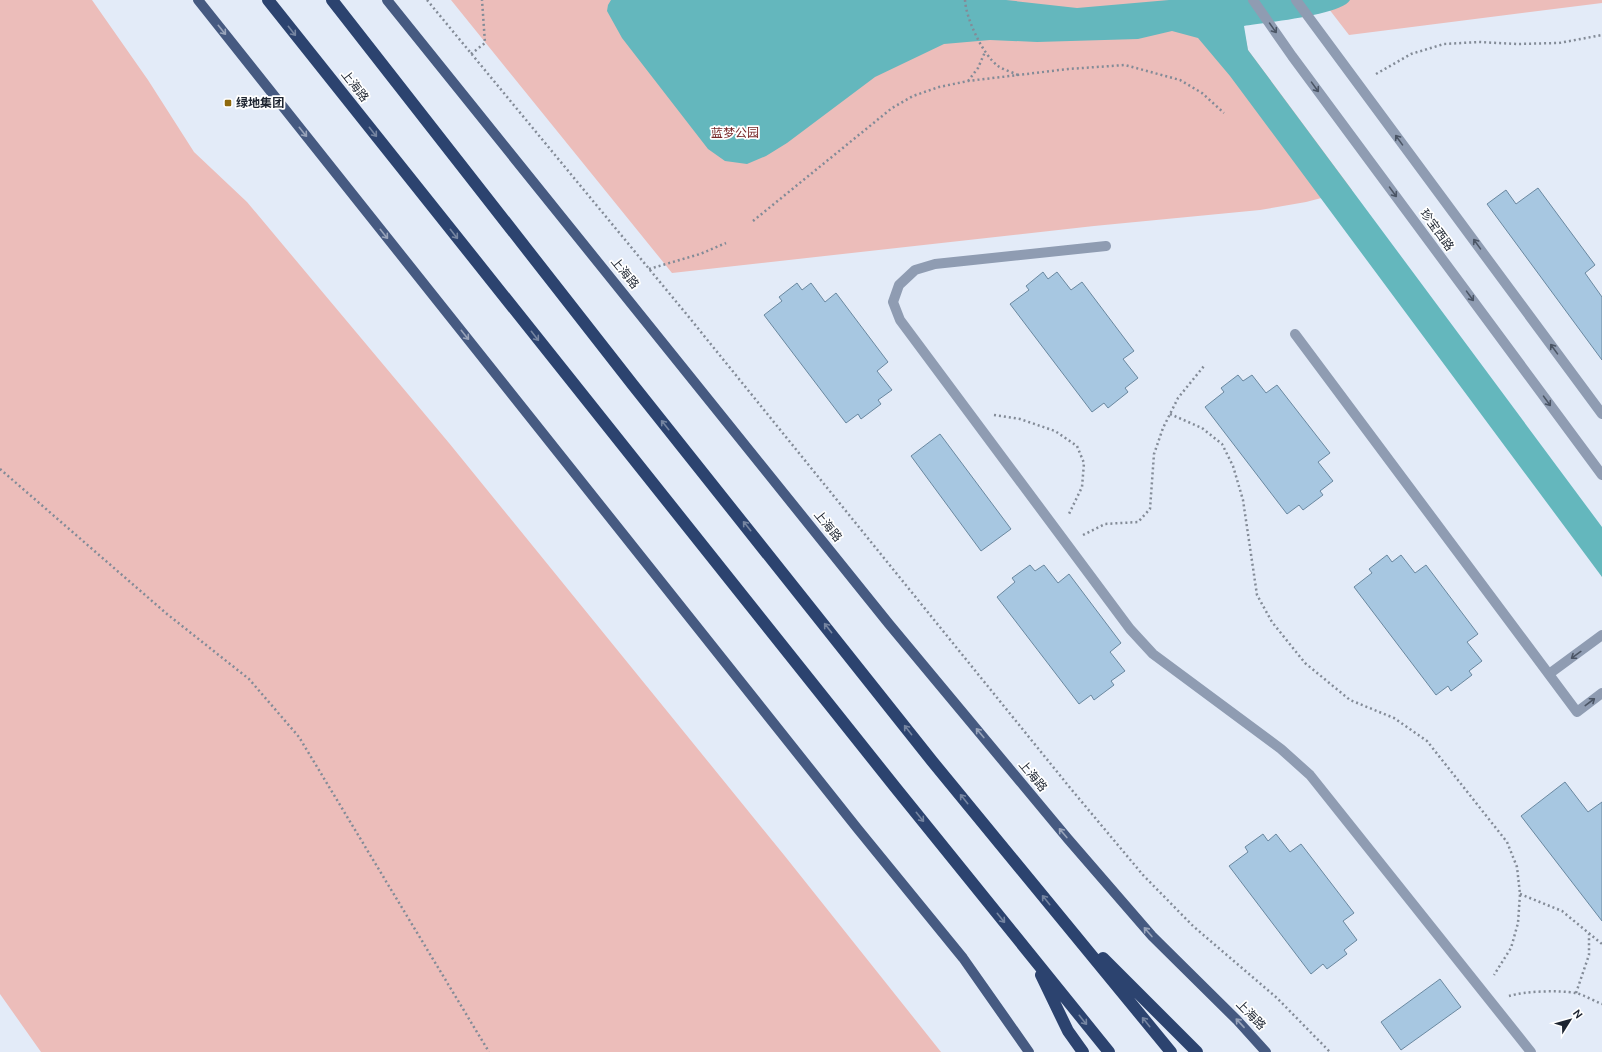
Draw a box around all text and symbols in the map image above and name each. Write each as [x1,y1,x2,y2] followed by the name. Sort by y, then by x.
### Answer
[1269,22,1277,33] one-way arrow
[218,25,226,36] one-way arrow
[288,25,297,36] one-way arrow
[339,68,372,104] street label: 上海路
[1311,81,1320,92] one-way arrow
[236,96,284,109] place label: 绿地集团
[223,98,233,108] marker: 绿地集团
[711,126,759,139] park label: 蓝梦公园
[299,127,308,138] one-way arrow
[369,127,378,138] one-way arrow
[1395,134,1403,145] one-way arrow
[1388,186,1397,197] one-way arrow
[1418,206,1457,253] street label: 珍宝西路
[380,228,389,239] one-way arrow
[450,229,459,240] one-way arrow
[1472,239,1481,250] one-way arrow
[609,255,642,291] street label: 上海路
[1466,291,1474,302] one-way arrow
[461,330,470,341] one-way arrow
[531,330,539,341] one-way arrow
[1550,343,1558,354] one-way arrow
[1543,395,1551,406] one-way arrow
[661,420,670,431] one-way arrow
[812,508,845,544] street label: 上海路
[742,521,751,532] one-way arrow
[823,623,832,634] one-way arrow
[1570,650,1581,659] one-way arrow
[1584,698,1595,707] one-way arrow
[904,725,912,736] one-way arrow
[975,728,984,739] one-way arrow
[1017,758,1050,794] street label: 上海路
[959,794,968,805] one-way arrow
[915,812,924,822] one-way arrow
[1058,828,1067,839] one-way arrow
[1042,894,1051,905] one-way arrow
[997,913,1005,924] one-way arrow
[1144,927,1153,937] one-way arrow
[1234,997,1269,1032] street label: 上海路
[1550,1000,1590,1040] north arrow
[1571,1007,1585,1021] text: N
[1078,1014,1087,1025] one-way arrow
[1142,1016,1151,1027] one-way arrow
[1235,1018,1245,1028] one-way arrow

